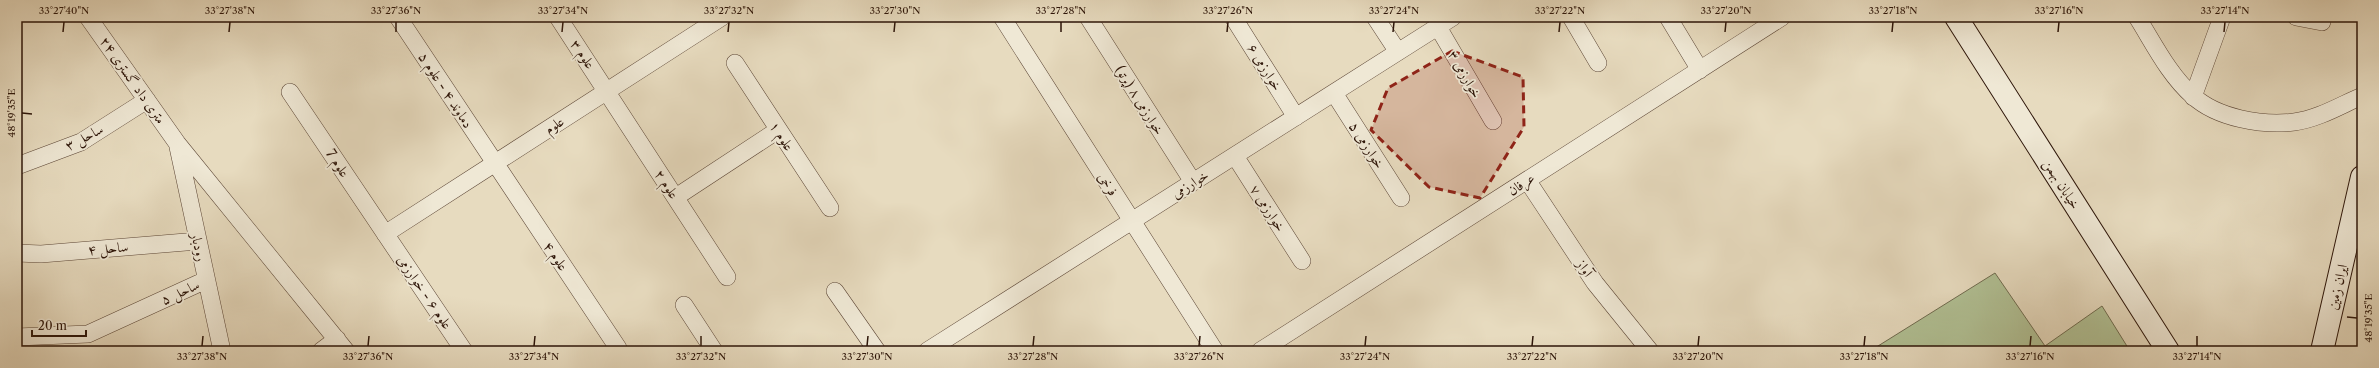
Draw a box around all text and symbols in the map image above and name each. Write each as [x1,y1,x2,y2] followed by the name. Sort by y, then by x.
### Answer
[39,4,89,17] text: 33°27'40"N
[205,4,255,17] text: 33°27'38"N
[371,4,421,17] text: 33°27'36"N
[538,4,588,17] text: 33°27'34"N
[704,4,754,17] text: 33°27'32"N
[870,4,920,17] text: 33°27'30"N
[1036,4,1086,17] text: 33°27'28"N
[1203,4,1253,17] text: 33°27'26"N
[1369,4,1419,17] text: 33°27'24"N
[1535,4,1585,17] text: 33°27'22"N
[1700,4,1752,17] text: 33°27'20"N
[1868,4,1918,17] text: 33°27'18"N
[2035,4,2084,17] text: 33°27'16"N
[2201,4,2250,17] text: 33°27'14"N
[96,33,170,127] street label: ۲۴ متری داد گستری
[563,36,599,74] street label: علوم ۳
[1244,40,1286,94] street label: خوارزمی ۶
[1444,47,1486,101] street label: خوارزمی ۳
[411,49,477,134] street label: دماوند ۴ - علوم ۵
[1112,62,1168,138] street label: خوارزمی ۸ (پرتو)
[5,89,18,137] text: 48°19'35"E
[541,112,569,141] street label: علوم
[762,118,798,156] street label: علوم ۱
[1345,118,1389,172] street label: خوارزمی ۵
[62,120,107,156] street label: ساحل ۳
[319,145,354,183] street label: علوم 7
[2039,156,2084,213] street label: خیابان بهمن
[647,166,683,204] street label: علوم ۲
[1168,166,1212,202] street label: خوارزمی
[1094,169,1122,199] street label: فرخی
[1504,169,1538,200] street label: عرفان
[1246,181,1290,235] street label: خوارزمی ۷
[187,229,211,263] street label: رودبار
[87,237,129,261] street label: ساحل ۴
[536,238,572,276] street label: علوم ۴
[390,251,456,335] street label: علوم ۶ - خوارزمی
[1572,254,1598,282] street label: آواز
[2323,262,2351,312] street label: ایران زمین
[158,275,203,311] street label: ساحل ۵
[2362,294,2375,342] text: 48°19'35"E
[32,312,86,338] scale bar
[38,318,67,333] text: 20 m
[177,350,227,363] text: 33°27'38"N
[343,350,393,363] text: 33°27'36"N
[509,350,559,363] text: 33°27'34"N
[676,350,726,363] text: 33°27'32"N
[842,350,892,363] text: 33°27'30"N
[1008,350,1058,363] text: 33°27'28"N
[1174,350,1224,363] text: 33°27'26"N
[1340,350,1390,363] text: 33°27'24"N
[1507,350,1557,363] text: 33°27'22"N
[1672,350,1724,363] text: 33°27'20"N
[1839,350,1889,363] text: 33°27'18"N
[2006,350,2055,363] text: 33°27'16"N
[2173,350,2222,363] text: 33°27'14"N

